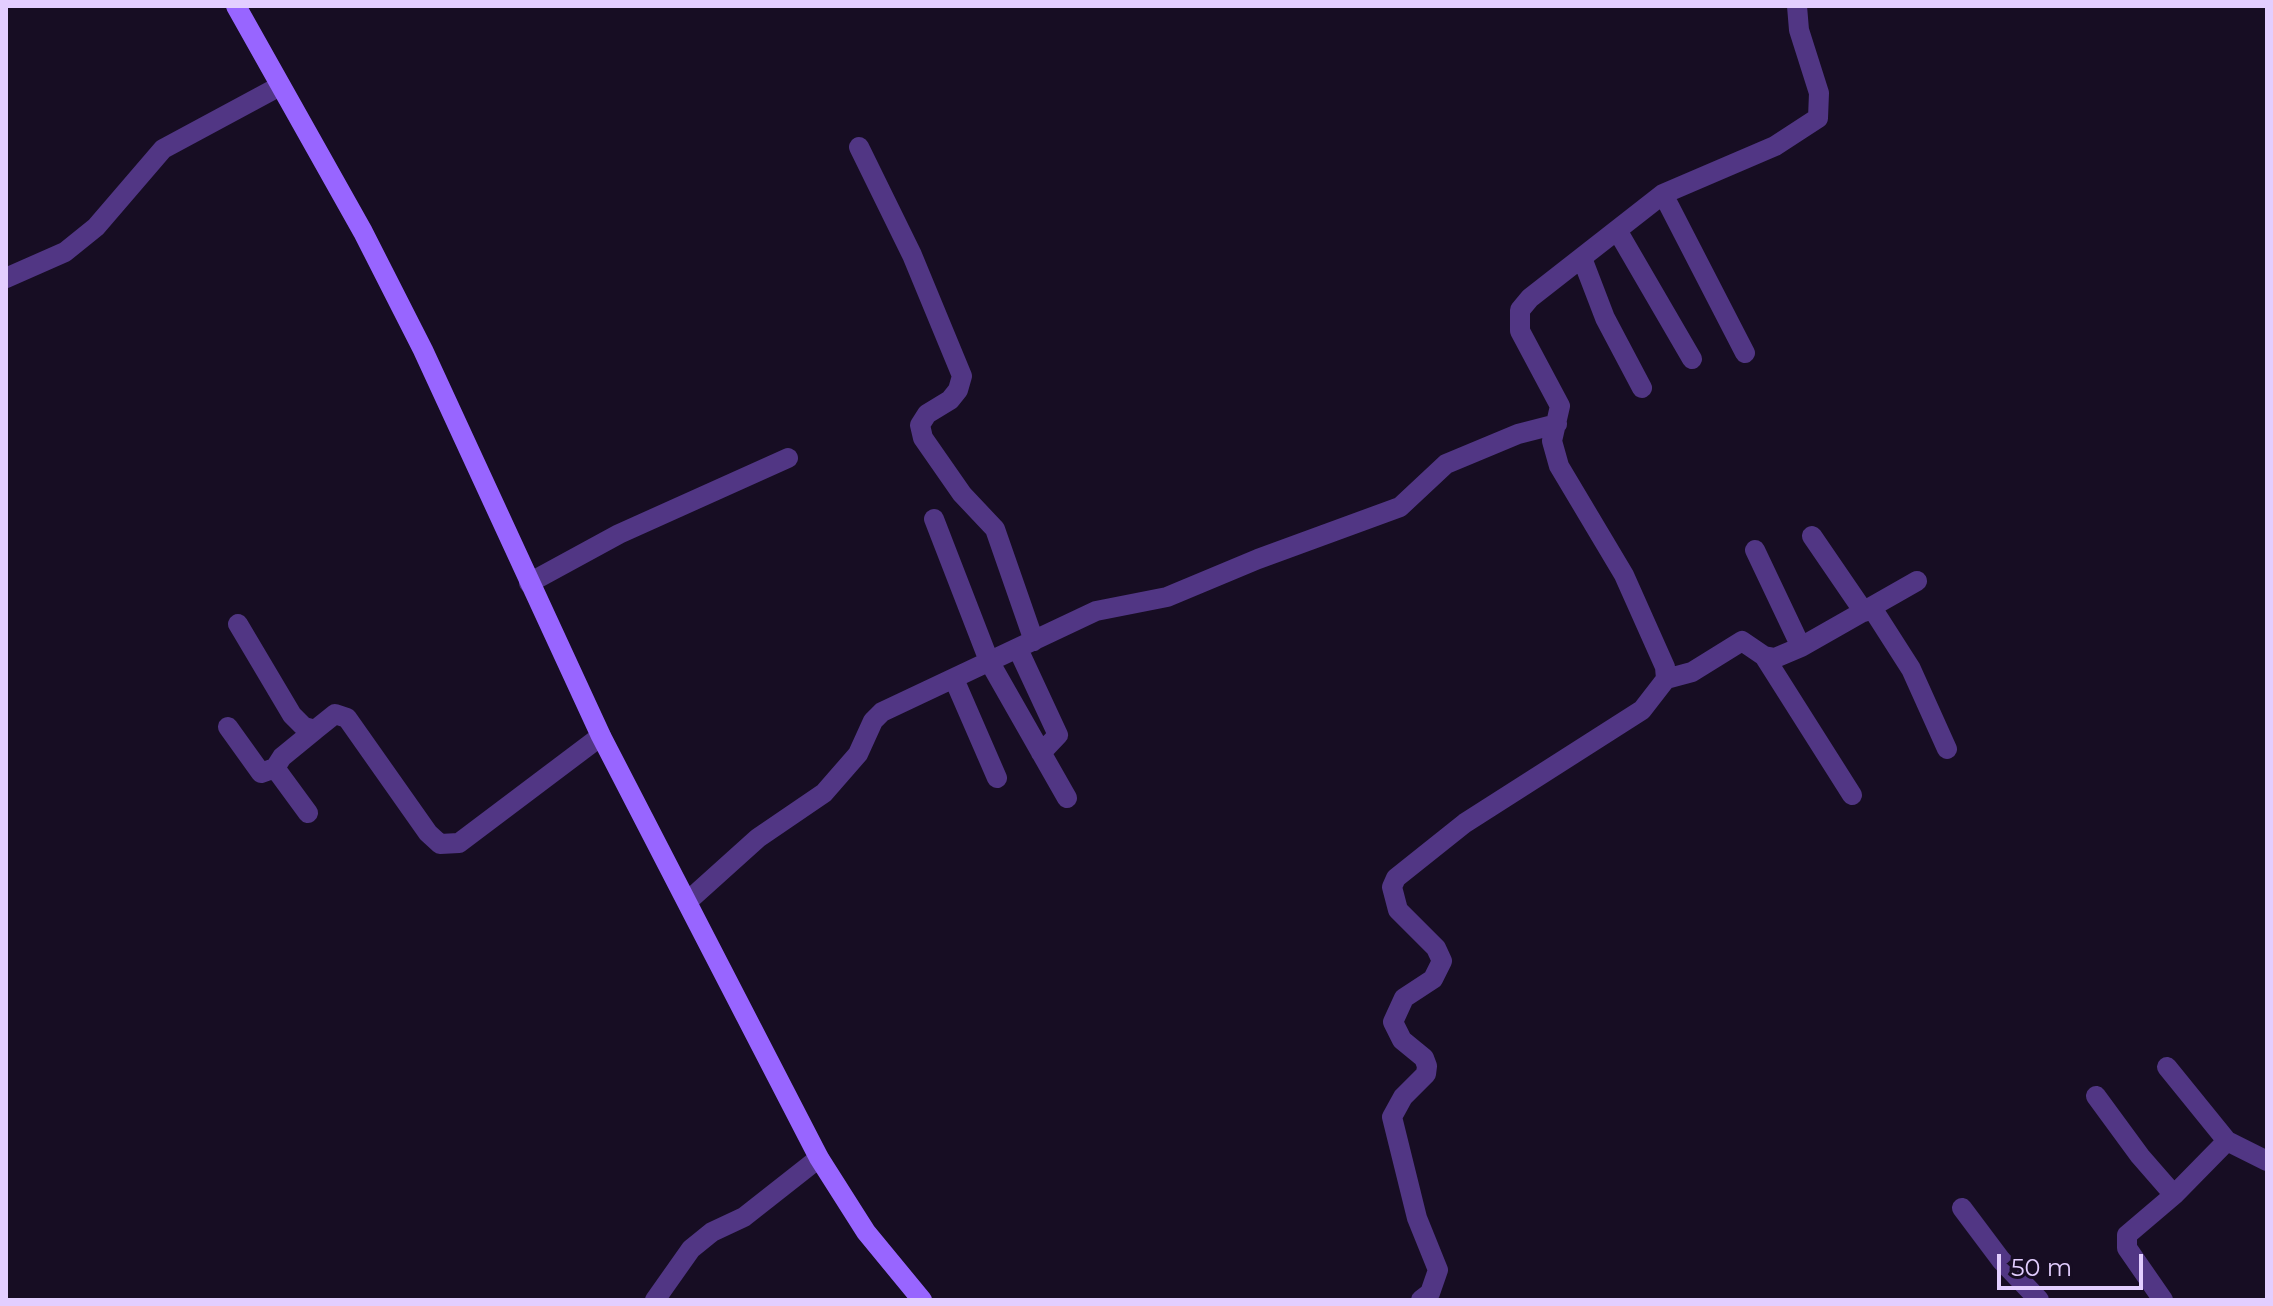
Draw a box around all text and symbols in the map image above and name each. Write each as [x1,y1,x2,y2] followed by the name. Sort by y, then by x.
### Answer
[2001,1238,2147,1288] scale bar
[2011,1253,2072,1282] text: 50 m

